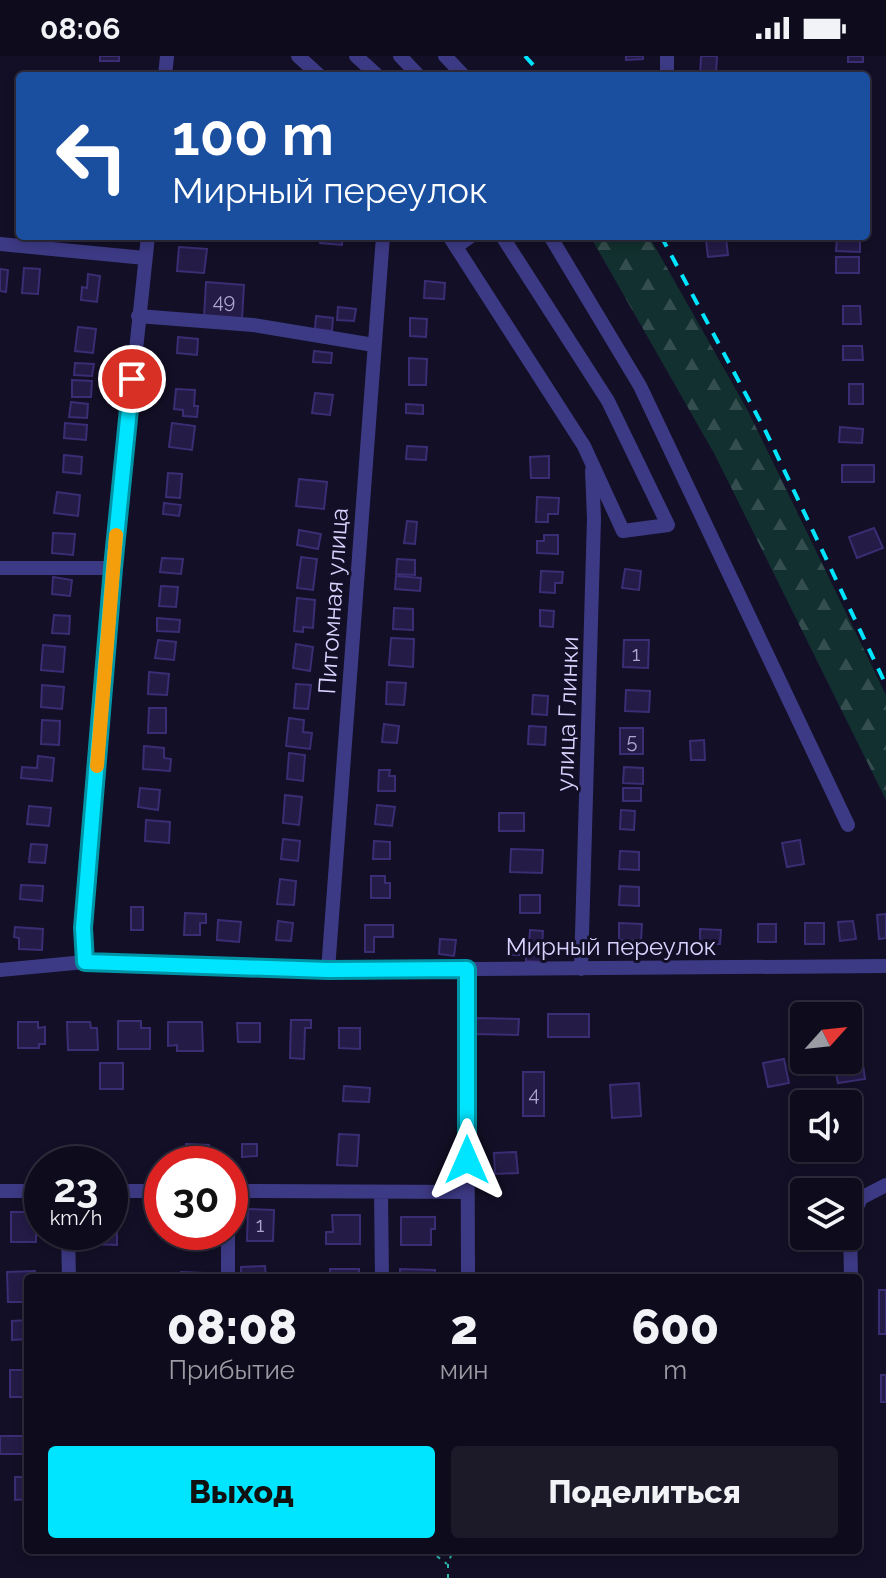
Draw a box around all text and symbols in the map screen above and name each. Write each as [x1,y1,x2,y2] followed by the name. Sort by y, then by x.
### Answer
[40,11,121,46] text: 08:06
[172,102,334,168] text: 100 m
[40,104,144,208] icon: left
[172,169,488,211] text: Мирный переулок
[213,289,235,313] house number: 49
[98,345,166,413] pin
[110,357,154,401] icon: arrive
[312,507,354,695] street label: Питомная улица
[550,636,584,792] street label: улица Глинки
[632,642,641,666] house number: 1
[627,729,638,753] house number: 5
[506,932,716,961] street label: Мирный переулок
[790,1002,862,1074] north arrow
[790,1002,862,1250] map controls
[529,1082,540,1106] house number: 4
[790,1090,862,1162] button: sound
[425,1118,509,1202] position arrow
[144,1146,248,1250] speed limit sign: 30
[54,1164,98,1211] text: 23
[790,1178,862,1250] button: layers
[50,1206,102,1230] text: km/h
[256,1213,265,1237] house number: 1
[167,1299,297,1355] text: 08:08
[450,1299,478,1355] text: 2
[631,1299,719,1355] text: 600
[169,1355,295,1385] text: Прибытие
[440,1355,489,1385] text: мин
[663,1355,687,1385] text: m
[48,1446,435,1538] button: Выход
[451,1446,838,1538] button: Поделиться

